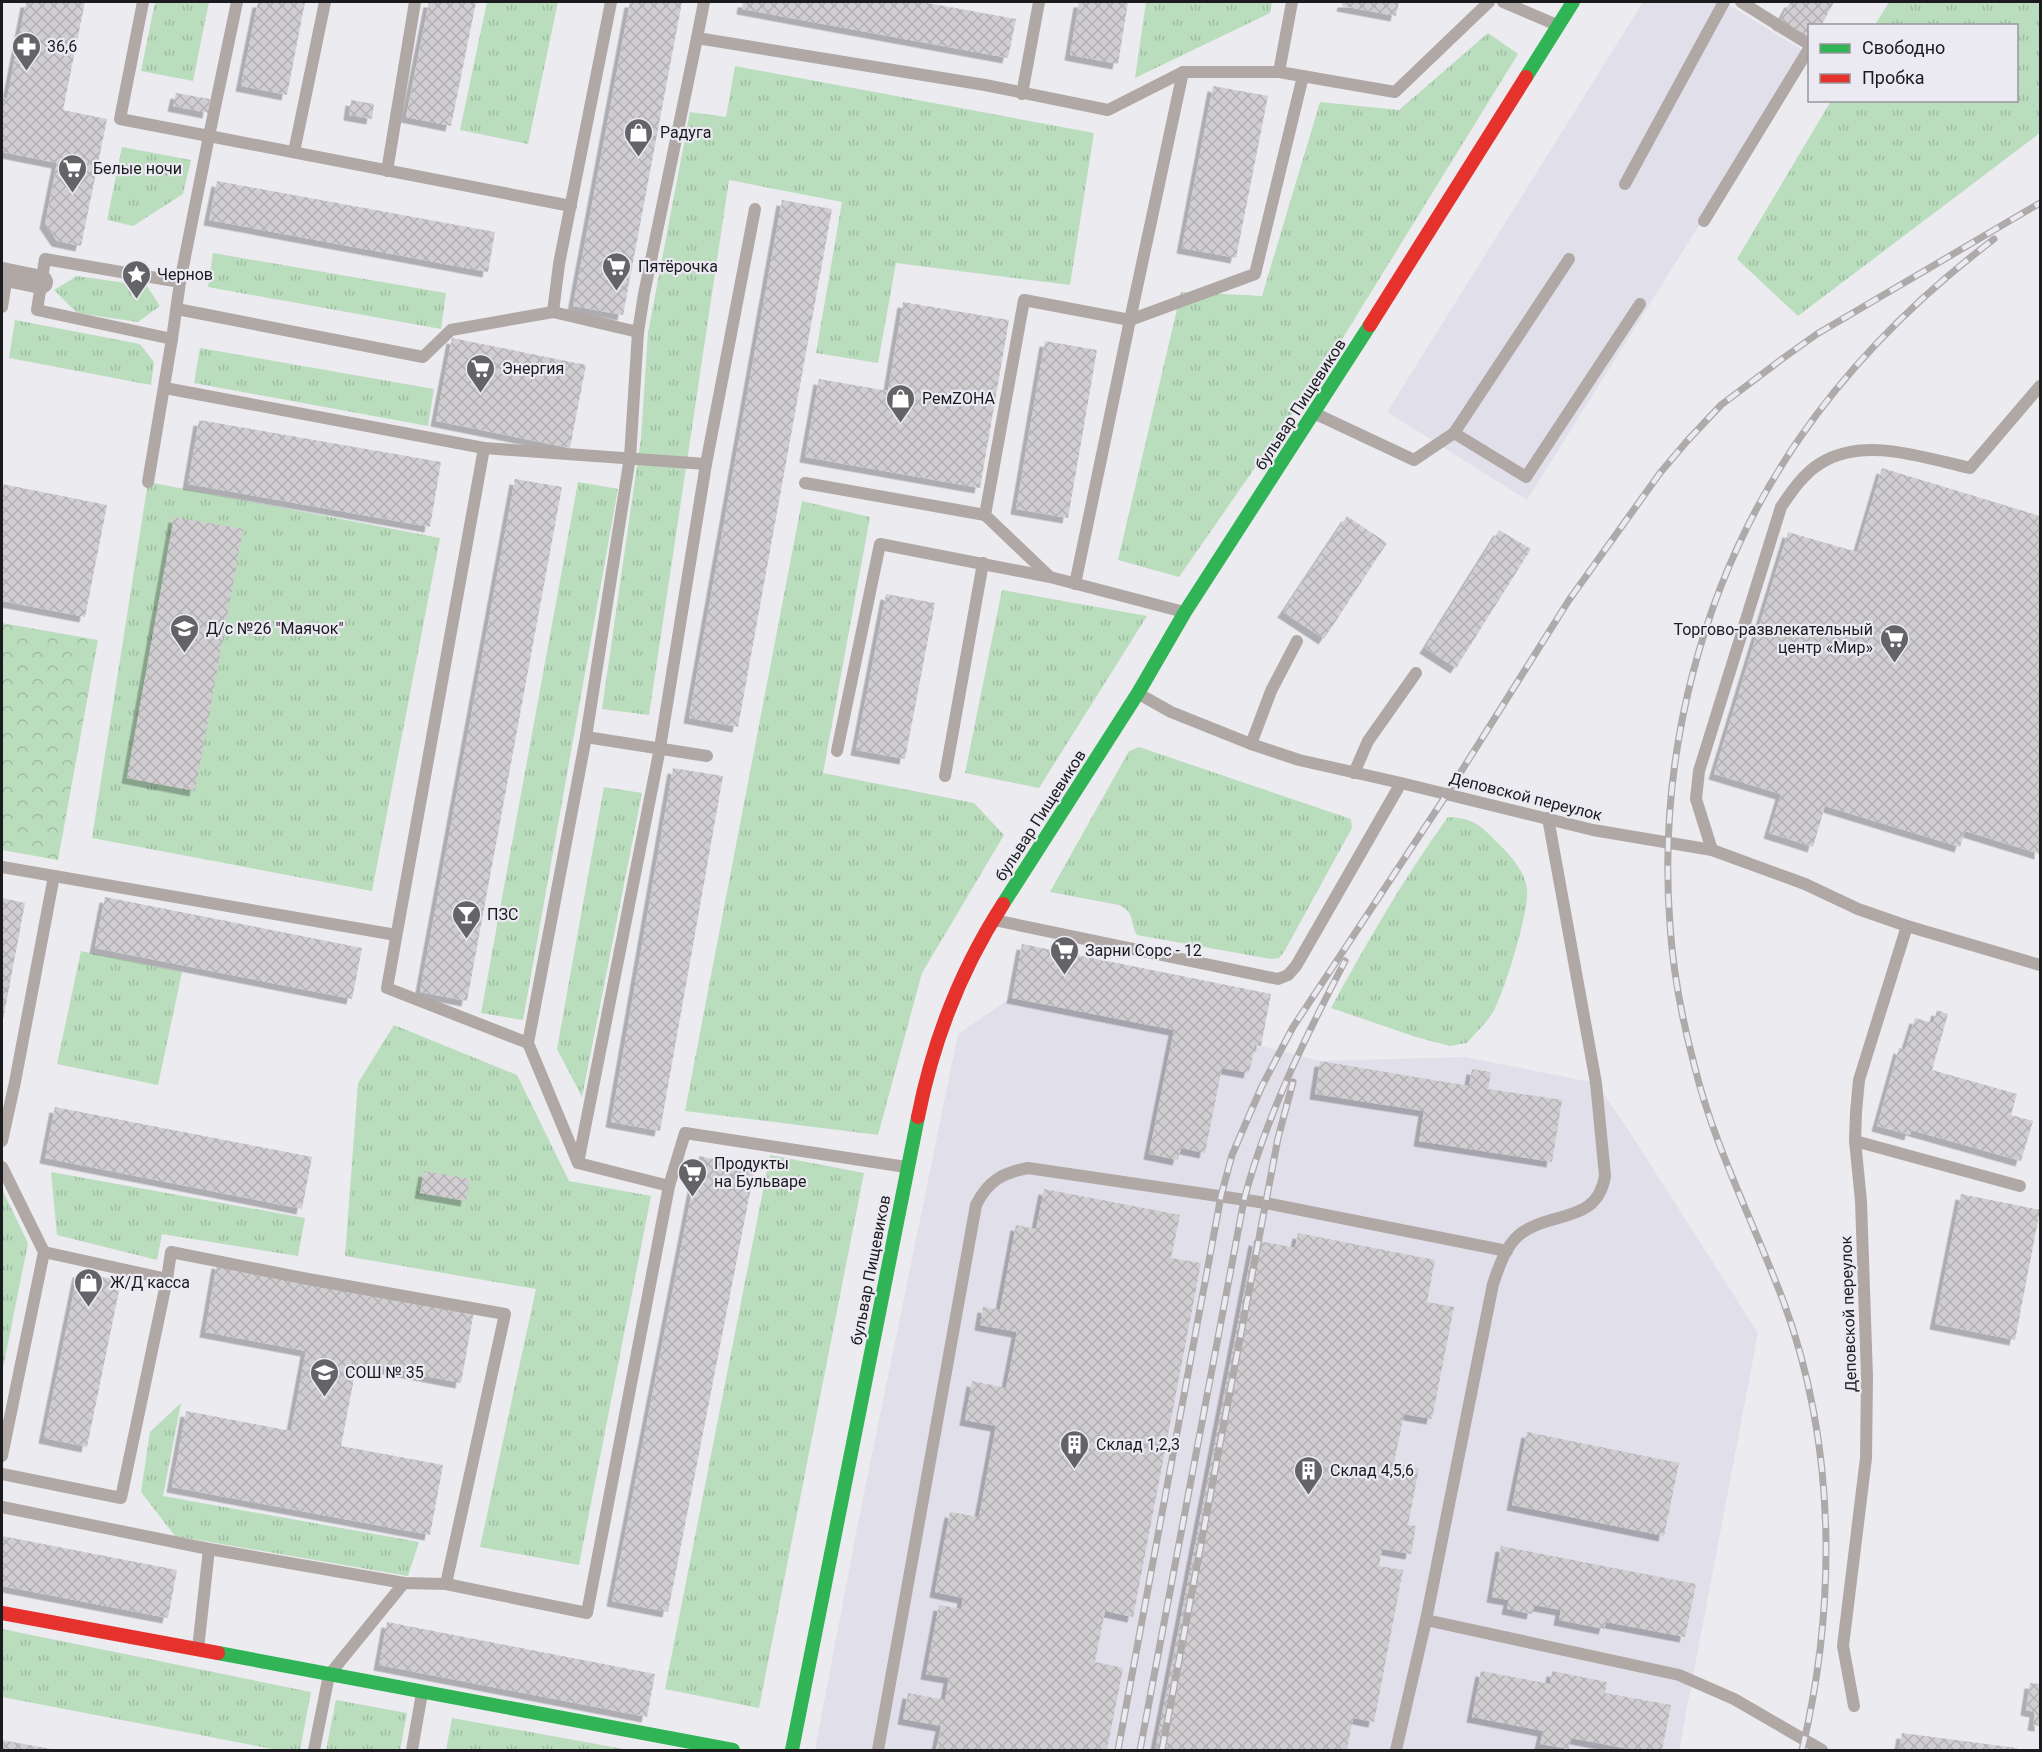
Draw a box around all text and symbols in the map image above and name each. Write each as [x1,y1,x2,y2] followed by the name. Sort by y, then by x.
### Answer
[1808,24,2018,102] legend
[10,30,42,72] pharmacy icon: 36,6
[47,37,77,56] place label: 36,6
[1862,37,1945,58] text: Свободно
[1862,67,1925,88] text: Пробка
[623,116,655,158] shop icon: Радуга
[660,123,711,142] place label: Радуга
[56,152,88,194] supermarket icon: Белые ночи
[93,159,182,178] place label: Белые ночи
[601,250,633,292] supermarket icon: Пятёрочка
[638,257,718,276] place label: Пятёрочка
[120,258,152,300] place icon: Чернов
[157,265,213,284] place label: Чернов
[1251,335,1350,473] street label: бульвар Пищевиков
[465,352,497,394] supermarket icon: Энергия
[502,359,564,378] place label: Энергия
[885,382,917,424] shop icon: РемZОНА
[922,389,995,408] place label: РемZОНА
[169,612,201,654] school or university icon: Д/с №26 "Маячок"
[206,619,344,638] place label: Д/с №26 "Маячок"
[1673,620,1873,657] place label: Торгово-развлекательный центр «Мир»
[1878,622,1910,664] supermarket icon: Торгово-развлекательный центр «Мир»
[991,746,1090,884] street label: бульвар Пищевиков
[1448,768,1604,825] street label: Деповской переулок
[450,898,482,940] bar icon: ПЗС
[487,905,518,924] place label: ПЗС
[1048,934,1080,976] supermarket icon: Зарни Сорс - 12
[1085,941,1202,960] place label: Зарни Сорс - 12
[714,1154,807,1191] place label: Продукты на Бульваре
[677,1156,709,1198] supermarket icon: Продукты на Бульваре
[847,1193,894,1347] street label: бульвар Пищевиков
[1836,1235,1861,1393] street label: Деповской переулок
[73,1266,105,1308] shop icon: Ж/Д касса
[110,1273,190,1292] place label: Ж/Д касса
[308,1356,340,1398] school or university icon: СОШ № 35
[345,1363,424,1382] place label: СОШ № 35
[1059,1428,1091,1470] building icon: Склад 1,2,3
[1096,1435,1180,1454] place label: Склад 1,2,3
[1293,1454,1325,1496] building icon: Склад 4,5,6
[1330,1461,1414,1480] place label: Склад 4,5,6

